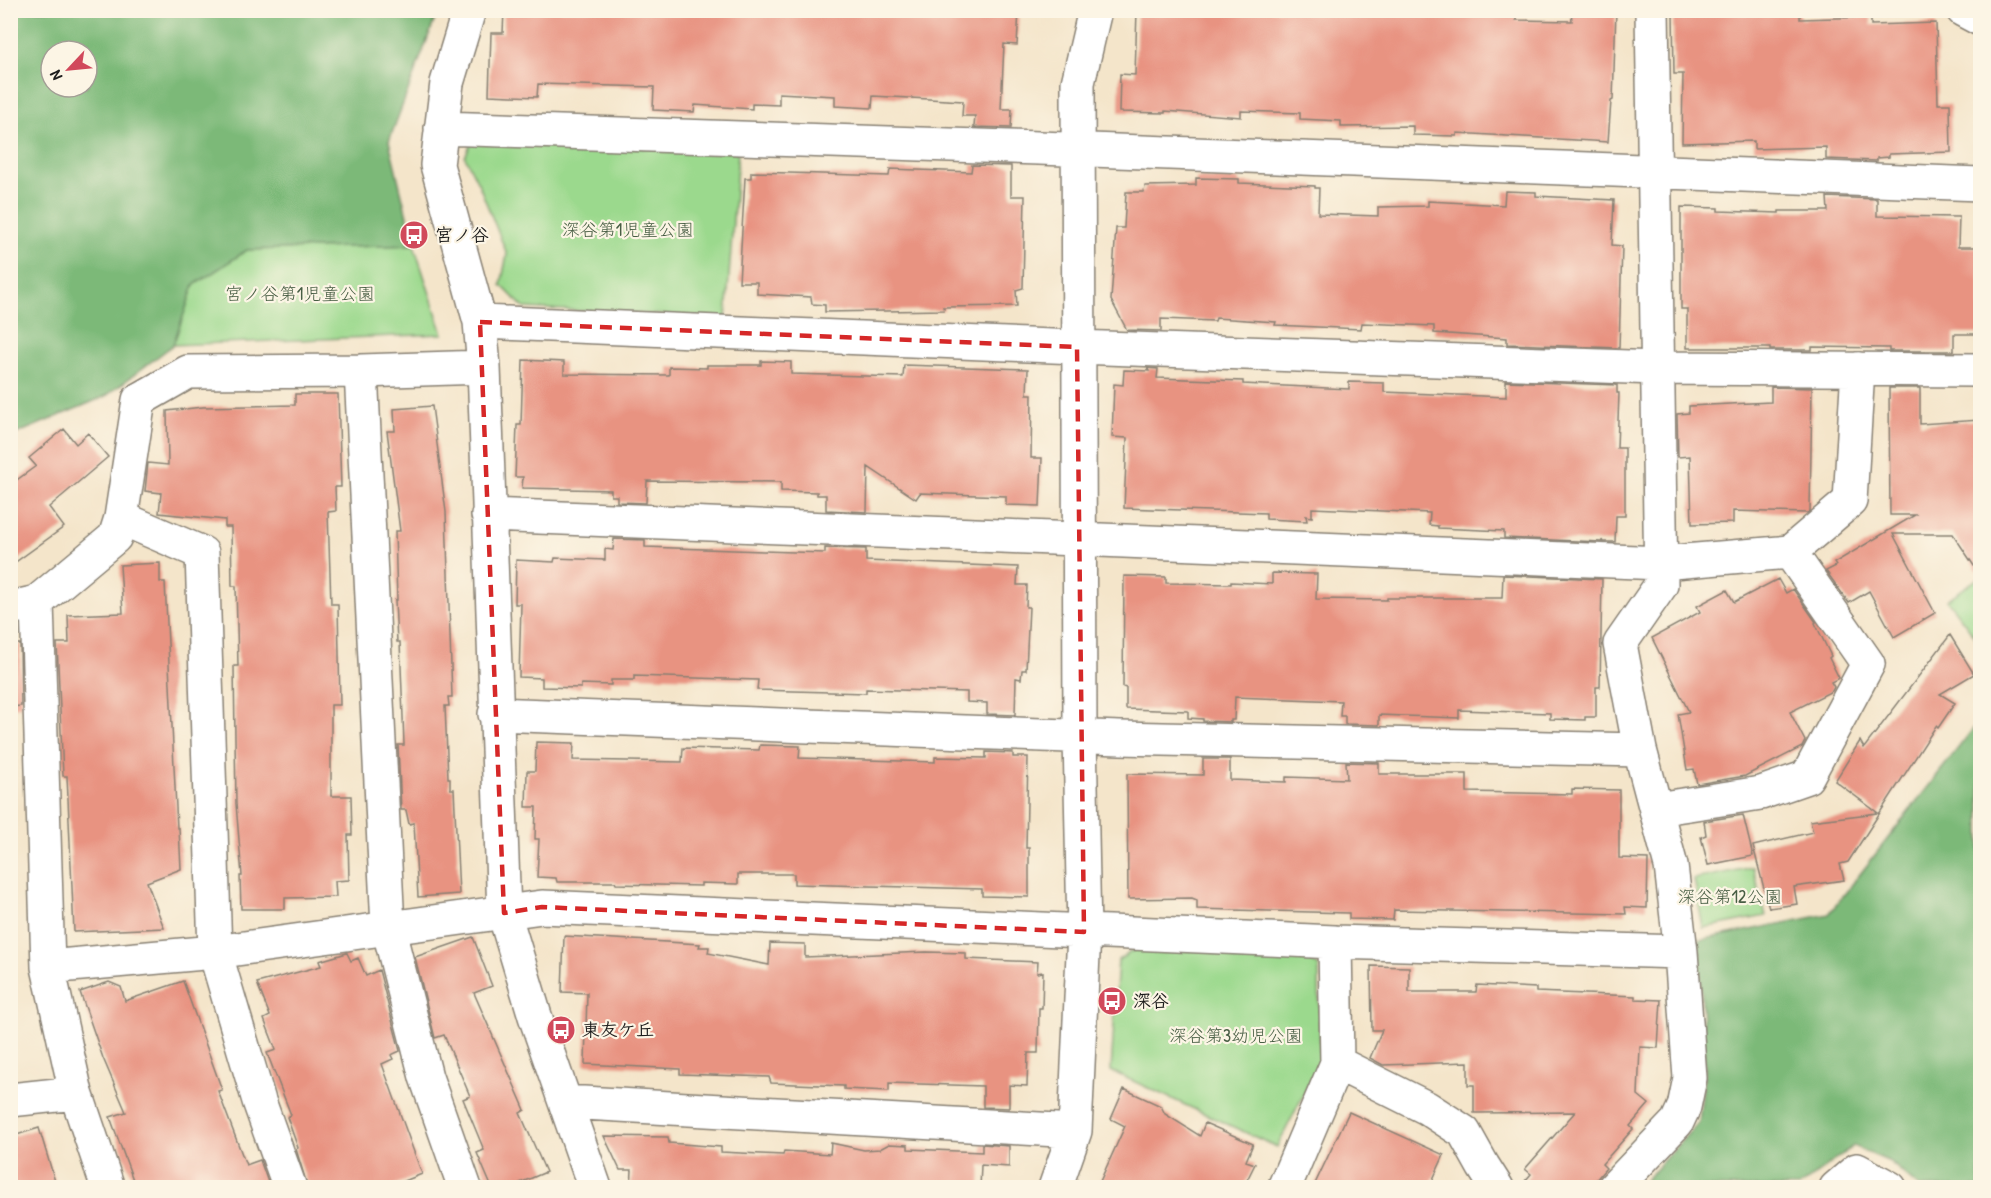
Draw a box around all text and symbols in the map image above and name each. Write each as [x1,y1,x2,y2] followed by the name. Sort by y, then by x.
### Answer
[39,39,99,99] north arrow
[44,66,67,84] text: N
[562,217,694,242] park label: 深谷第1児童公園
[398,219,430,251] bus stop icon: 宮ノ谷
[435,222,489,247] place label: 宮ノ谷
[225,281,375,306] park label: 宮ノ谷第1児童公園
[1678,884,1782,909] park label: 深谷第12公園
[1096,985,1128,1017] bus stop icon: 深谷
[1133,988,1169,1013] place label: 深谷
[545,1014,577,1046] bus stop icon: 東友ケ丘
[582,1017,654,1042] place label: 東友ケ丘
[1169,1023,1303,1048] park label: 深谷第3幼児公園

